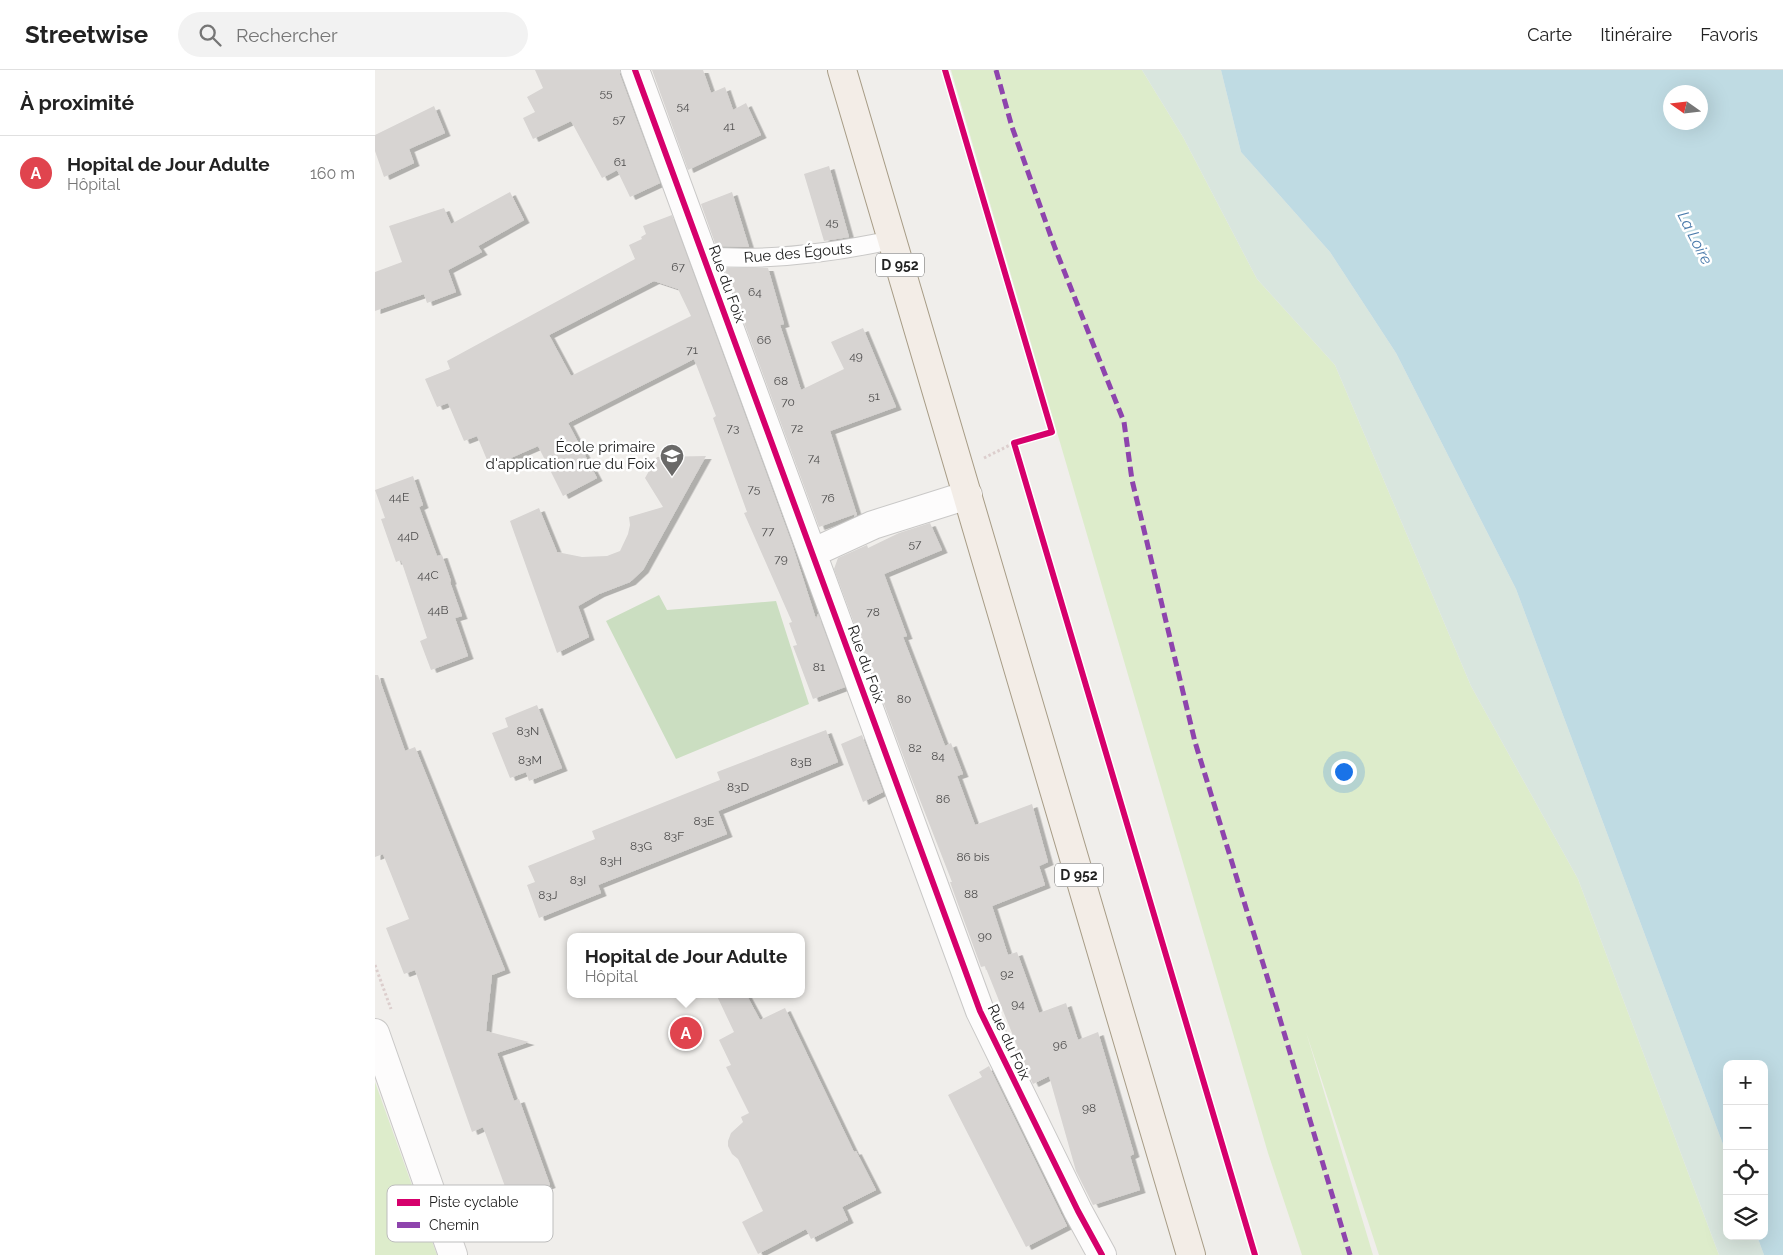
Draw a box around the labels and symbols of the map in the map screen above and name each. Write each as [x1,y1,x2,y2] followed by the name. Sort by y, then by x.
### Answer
[1663,85,1708,130] north arrow
[599,86,613,100] house number: 55
[676,99,690,113] house number: 54
[613,112,626,126] house number: 57
[723,119,735,133] house number: 41
[614,155,626,169] house number: 61
[1674,208,1717,268] water label: La Loire
[825,215,839,229] house number: 45
[743,239,853,267] street label: Rue des Égouts
[705,243,750,326] street label: Rue du Foix
[876,254,924,276] road number: D 952
[671,260,685,274] house number: 67
[748,285,762,299] house number: 64
[757,333,771,347] house number: 66
[686,343,698,357] house number: 71
[849,349,863,363] house number: 49
[774,374,788,388] house number: 68
[868,389,880,403] house number: 51
[781,395,795,409] house number: 70
[727,421,739,435] house number: 73
[791,421,803,435] house number: 72
[486,438,655,473] place label: École primaire d'application rue du Foix
[659,443,685,477] school or university icon: École primaire d'application rue du Foix
[808,451,821,465] house number: 74
[748,482,761,496] house number: 75
[389,490,409,504] house number: 44E
[821,491,835,505] house number: 76
[762,524,775,538] house number: 77
[397,529,419,543] house number: 44D
[909,537,922,551] house number: 57
[774,552,788,566] house number: 79
[417,568,439,582] house number: 44C
[427,603,449,617] house number: 44B
[866,605,880,619] house number: 78
[844,623,889,706] street label: Rue du Foix
[813,660,825,674] house number: 81
[897,692,911,706] house number: 80
[517,724,539,738] house number: 83N
[908,741,922,755] house number: 82
[931,749,945,763] house number: 84
[518,753,542,767] house number: 83M
[790,755,812,769] house number: 83B
[1331,759,1357,785] your location
[727,780,749,794] house number: 83D
[936,792,950,806] house number: 86
[694,814,714,828] house number: 83E
[664,829,684,843] house number: 83F
[630,839,652,853] house number: 83G
[956,850,990,864] house number: 86 bis
[600,854,622,868] house number: 83H
[1055,864,1103,886] road number: D 952
[570,873,586,887] house number: 83I
[964,887,978,901] house number: 88
[538,888,558,902] house number: 83J
[978,929,992,943] house number: 90
[1000,967,1014,981] house number: 92
[1011,997,1025,1011] house number: 94
[984,1001,1035,1083] street label: Rue du Foix
[670,1014,702,1052] pin: A
[1053,1038,1067,1052] house number: 96
[1082,1101,1096,1115] house number: 98
[387,1185,553,1242] legend
[429,1194,519,1210] text: Piste cyclable
[429,1217,479,1233] text: Chemin

